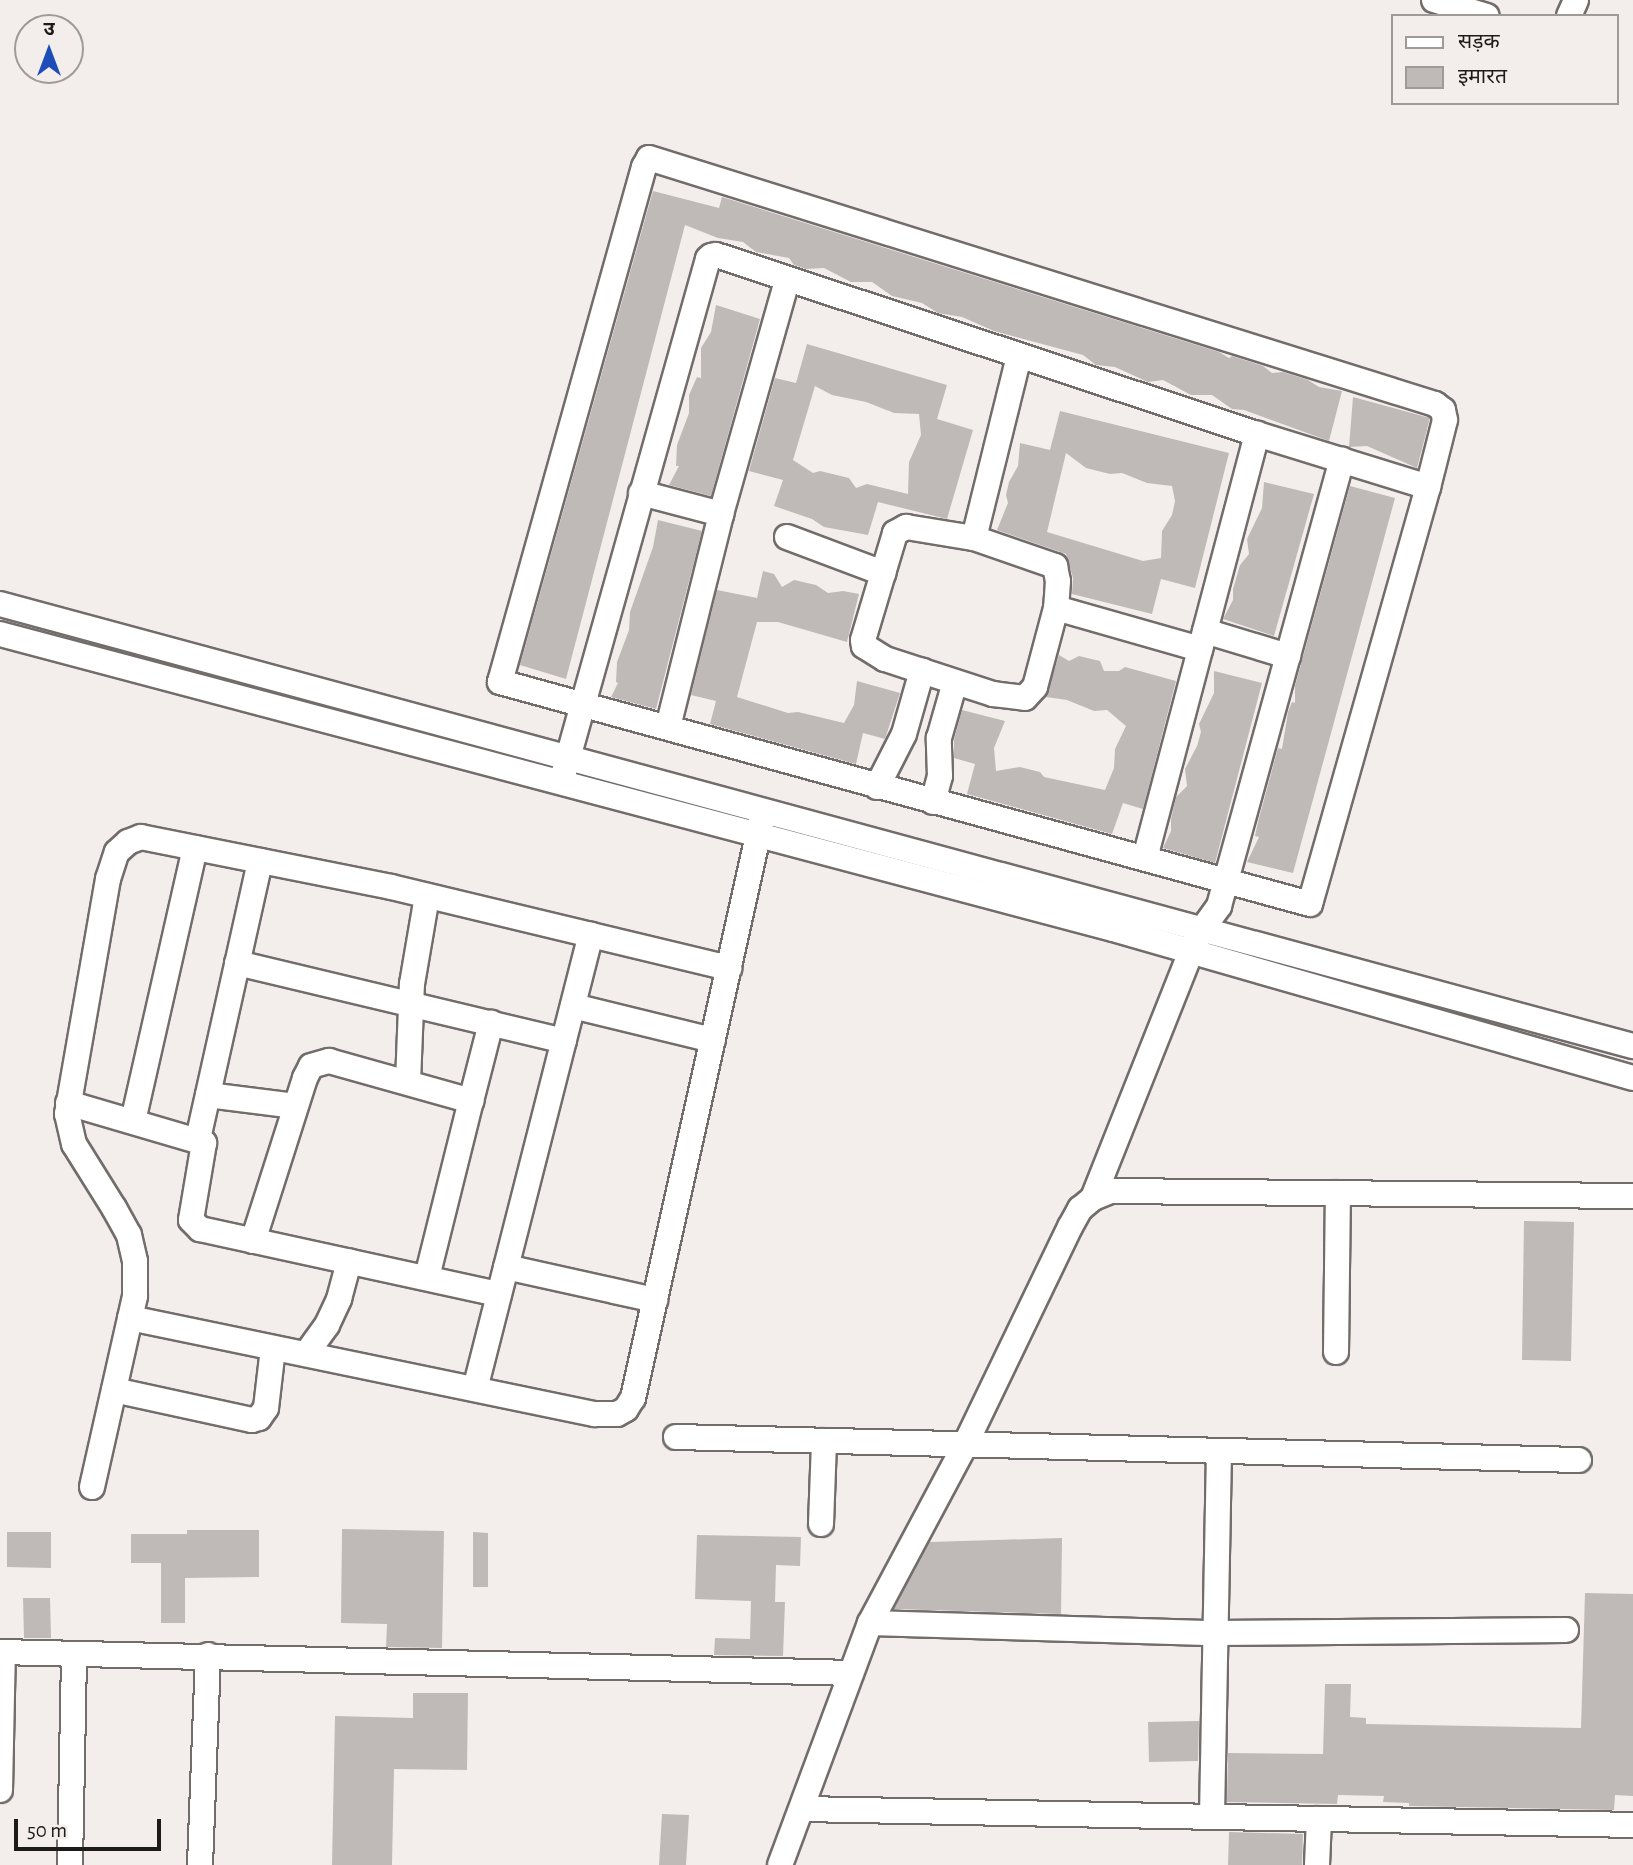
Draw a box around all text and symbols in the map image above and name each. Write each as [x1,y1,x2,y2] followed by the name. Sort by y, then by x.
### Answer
[14,14,84,84] north arrow
[1392,14,1619,105] legend
[43,20,55,39] text: उ
[1458,31,1500,52] text: सड़क
[1458,66,1507,87] text: इमारत
[18,1806,164,1850] scale bar
[27,1820,67,1841] text: 50 m

